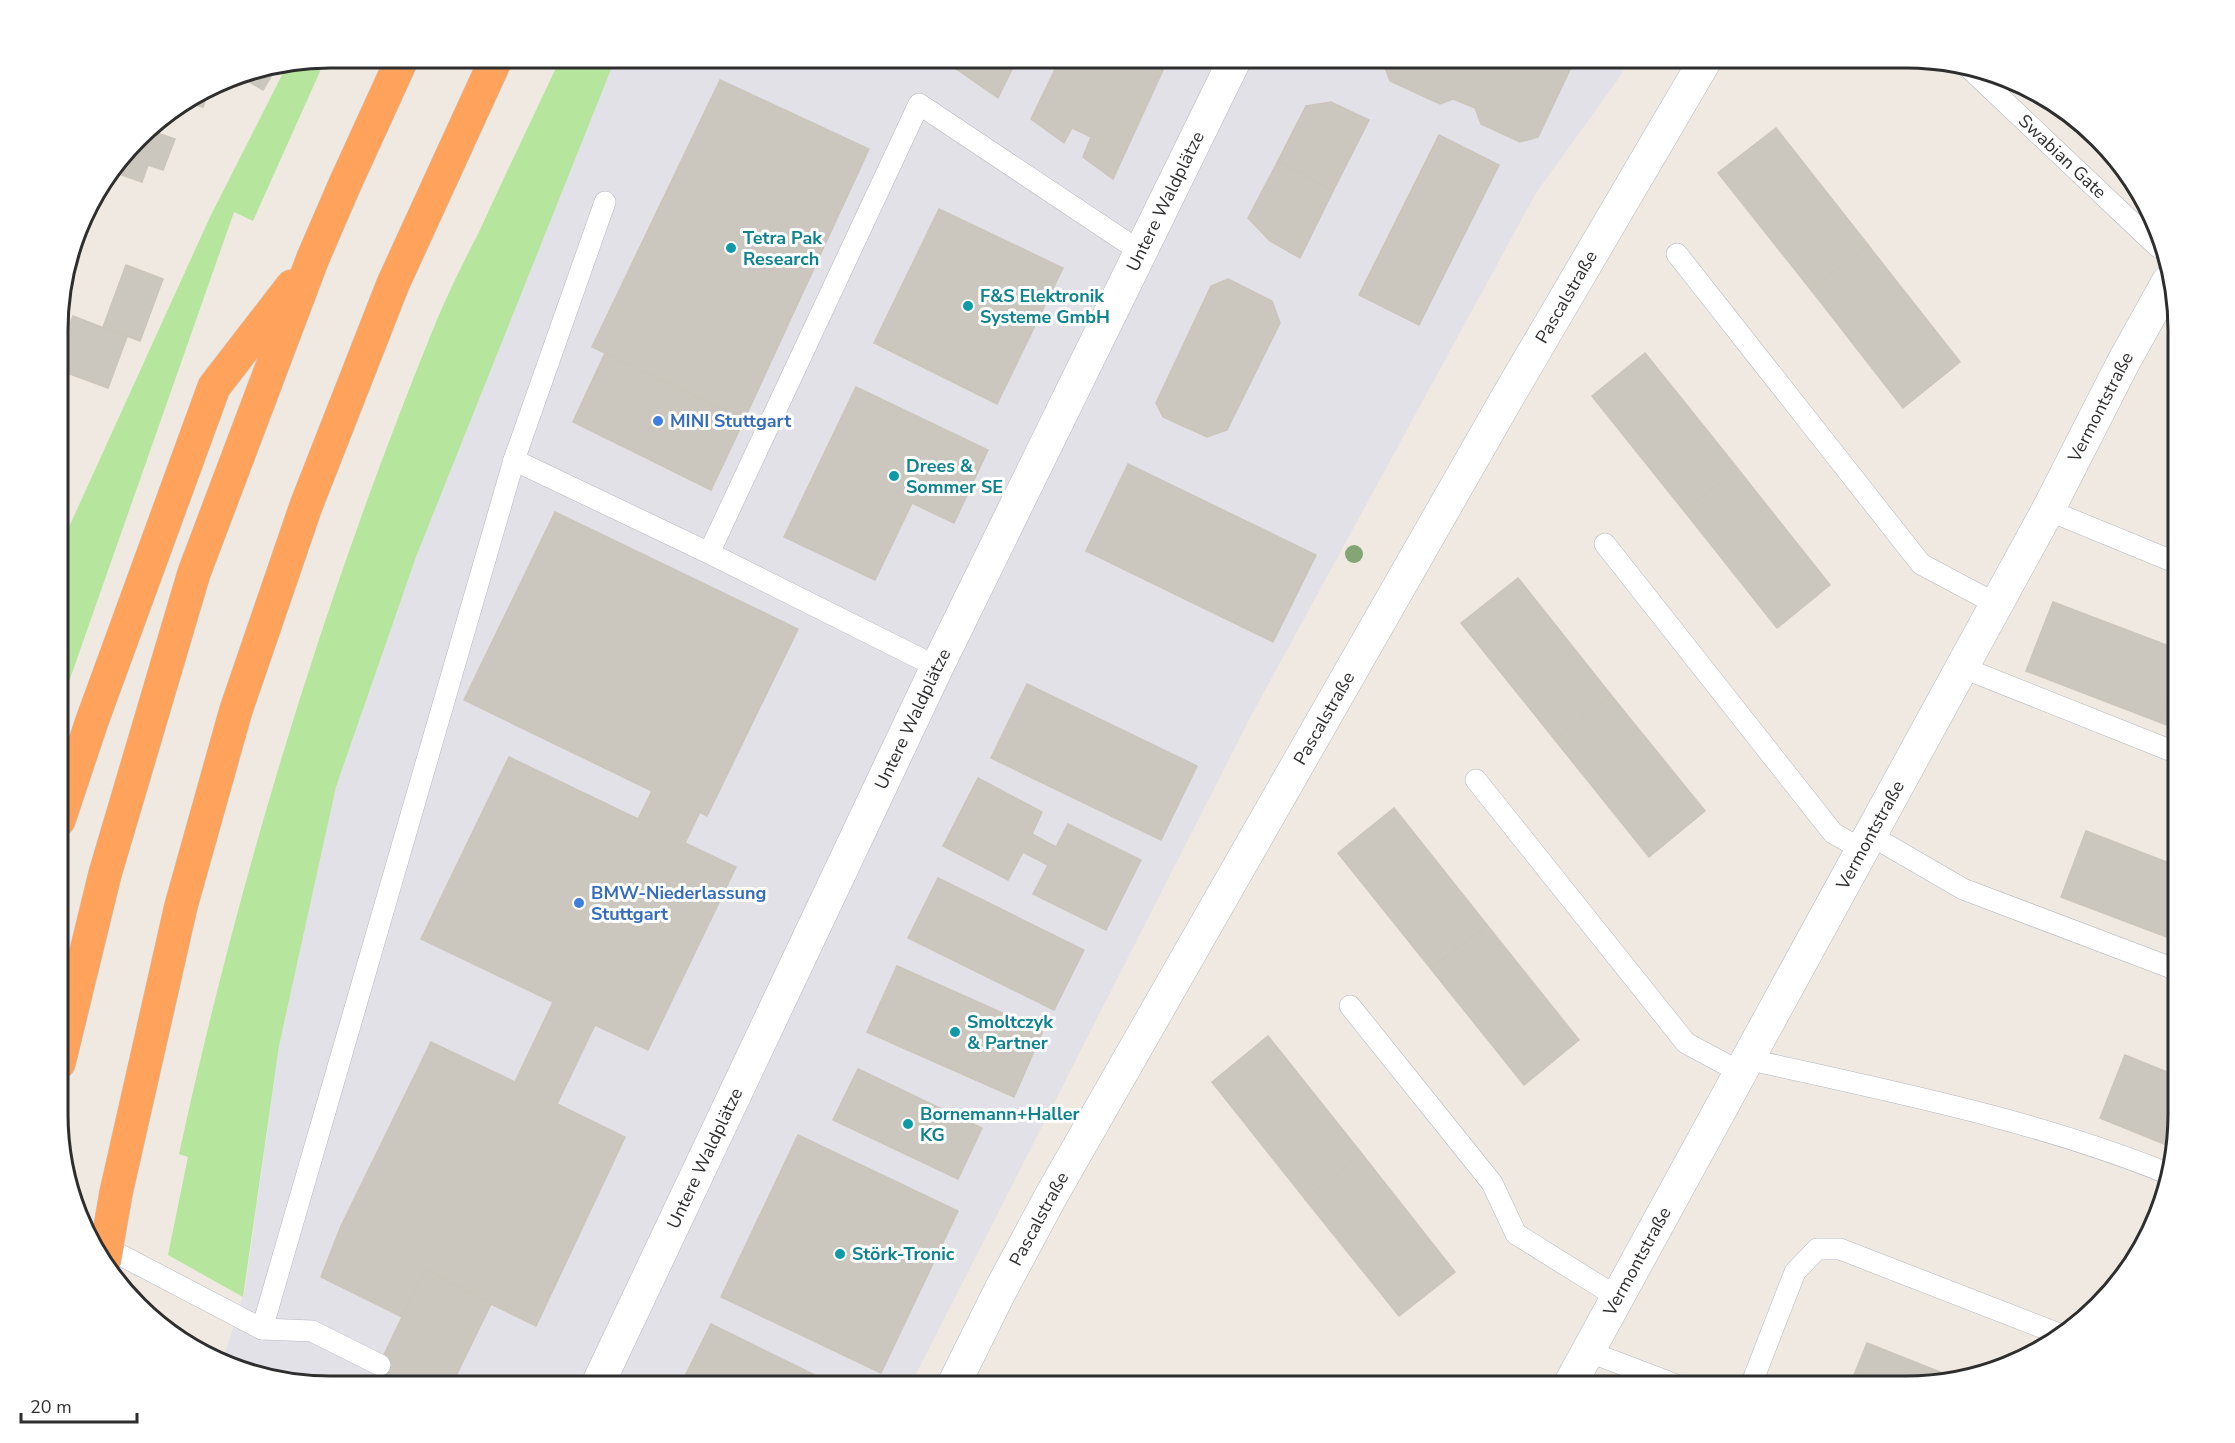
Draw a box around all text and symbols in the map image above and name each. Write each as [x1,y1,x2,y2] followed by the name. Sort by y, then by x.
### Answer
[2013,109,2112,204] street label: Swabian Gate
[1121,127,1210,275] street label: Untere Waldplätze
[743,226,822,271] place label: Tetra Pak Research
[724,241,738,255] marker: Tetra Pak Research
[1530,246,1603,348] street label: Pascalstraße
[980,284,1110,329] place label: F&S Elektronik Systeme GmbH
[961,299,975,313] marker: F&S Elektronik Systeme GmbH
[2062,348,2139,467] street label: Vermontstraße
[670,409,791,433] place label: MINI Stuttgart
[651,414,665,428] marker: MINI Stuttgart
[906,454,1003,499] place label: Drees & Sommer SE
[887,469,901,483] marker: Drees & Sommer SE
[869,644,956,793] street label: Untere Waldplätze
[1288,667,1360,769] street label: Pascalstraße
[1830,776,1910,895] street label: Vermontstraße
[591,881,766,926] place label: BMW-Niederlassung Stuttgart
[572,896,586,910] marker: BMW-Niederlassung Stuttgart
[967,1010,1053,1055] place label: Smoltczyk & Partner
[948,1025,962,1039] marker: Smoltczyk & Partner
[661,1084,748,1233] street label: Untere Waldplätze
[920,1102,1080,1147] place label: Bornemann+Haller KG
[901,1117,915,1131] marker: Bornemann+Haller KG
[1004,1167,1074,1270] street label: Pascalstraße
[1597,1203,1677,1321] street label: Vermontstraße
[852,1242,955,1266] place label: Störk-Tronic
[833,1247,847,1261] marker: Störk-Tronic
[21,1386,136,1424] scale bar
[30,1395,72,1419] text: 20 m

